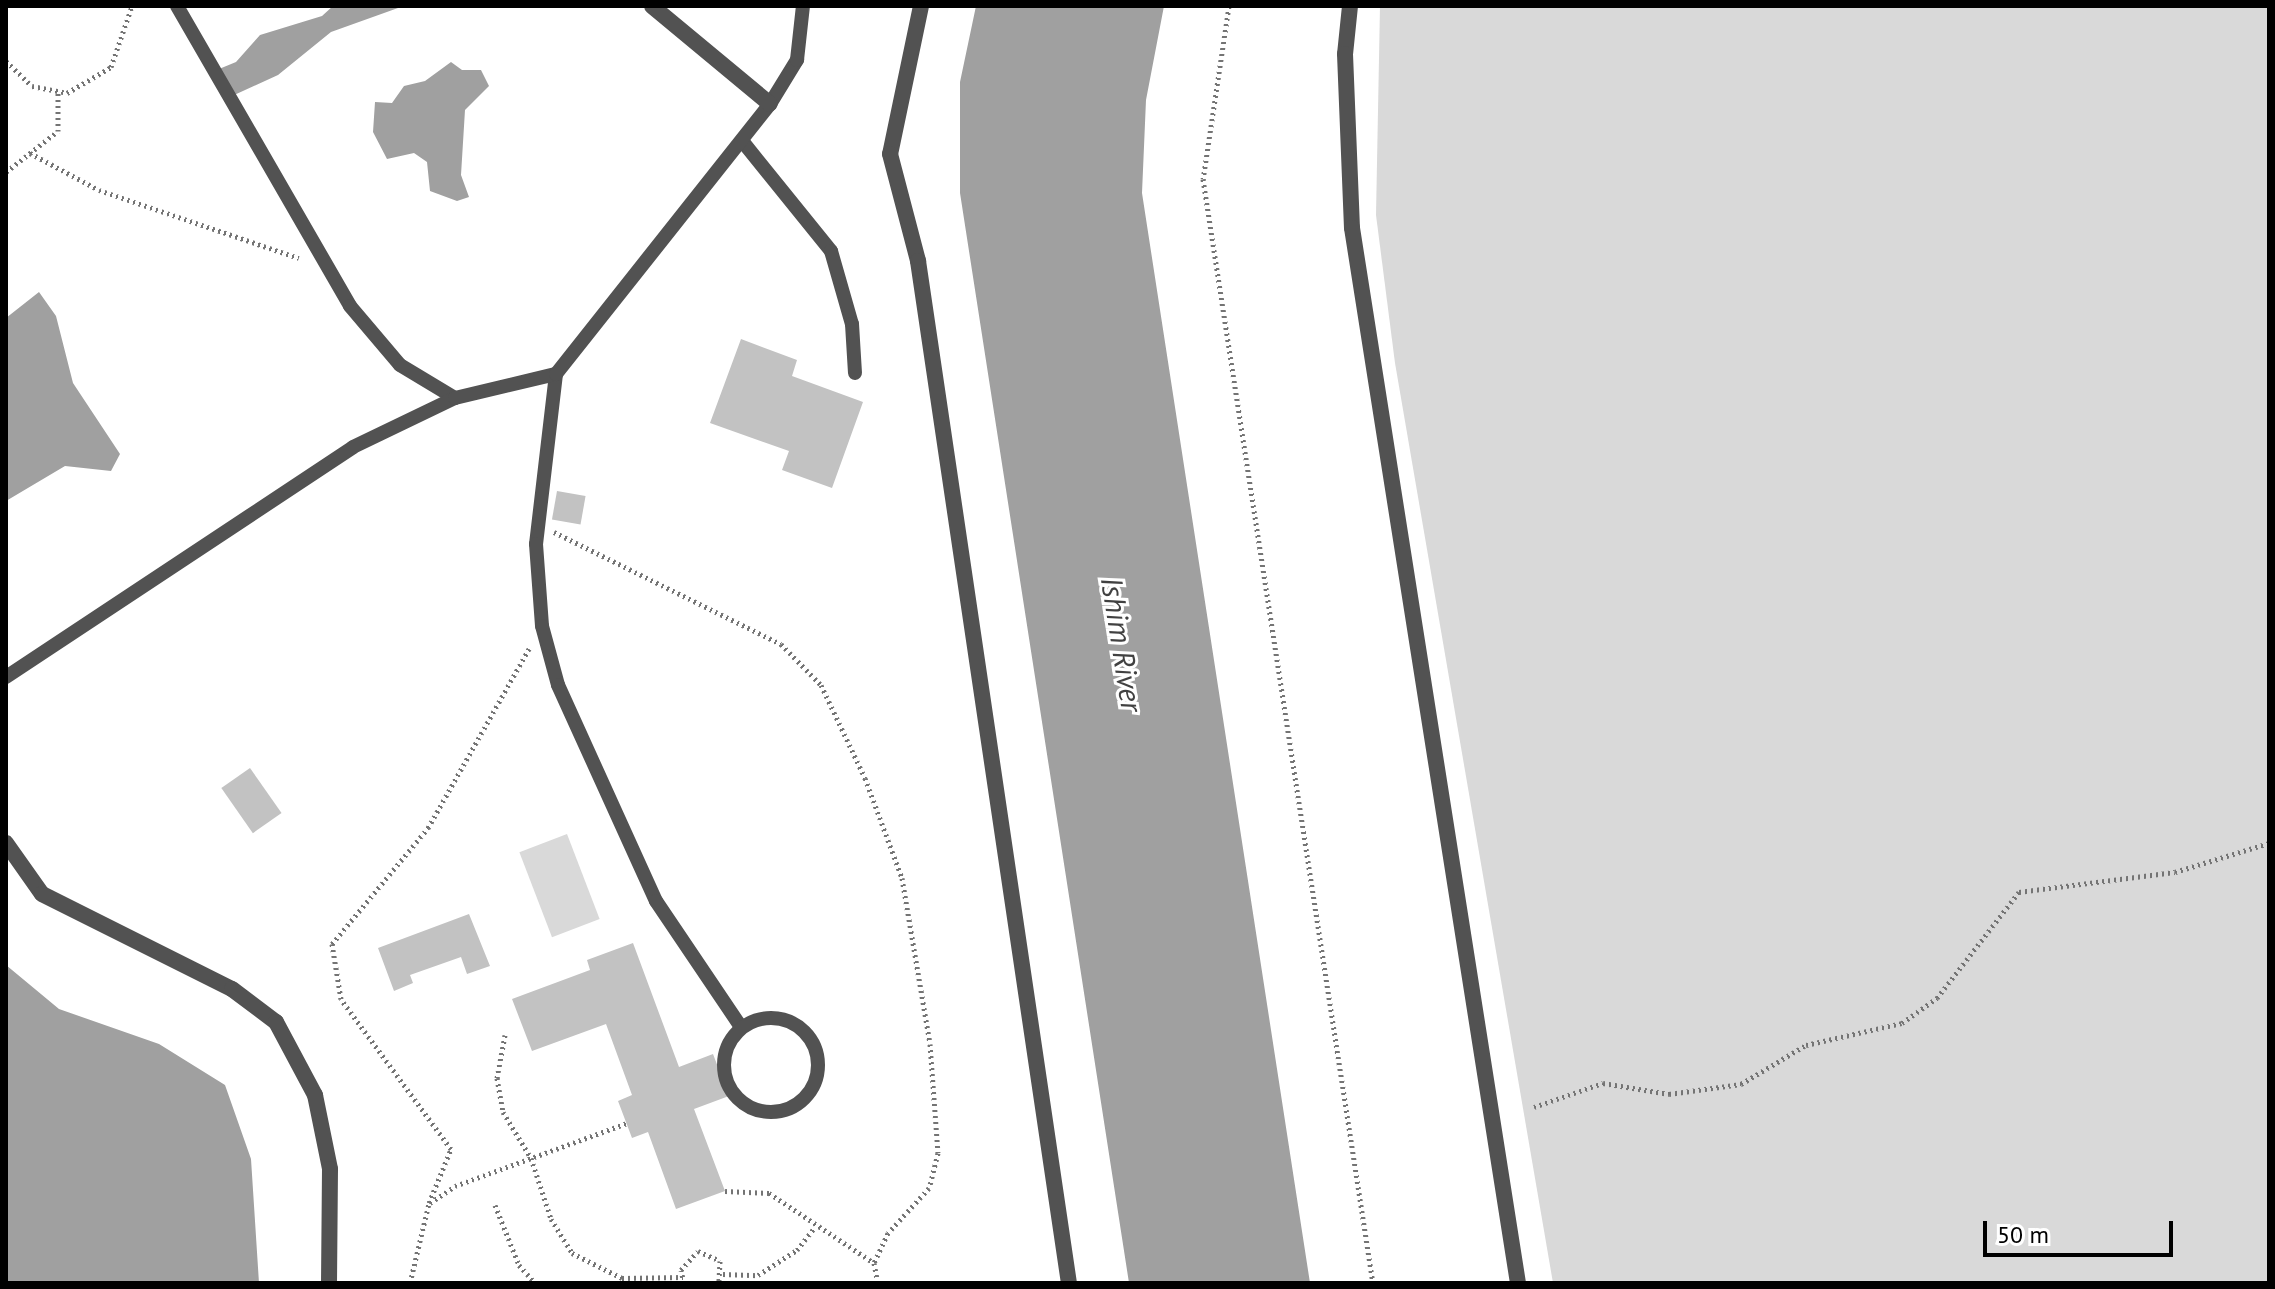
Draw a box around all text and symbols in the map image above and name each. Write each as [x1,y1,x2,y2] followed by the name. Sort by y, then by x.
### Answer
[1094,574,1150,714] water label: Ishim River
[1987,1205,2177,1255] scale bar
[1997,1219,2049,1250] text: 50 m

